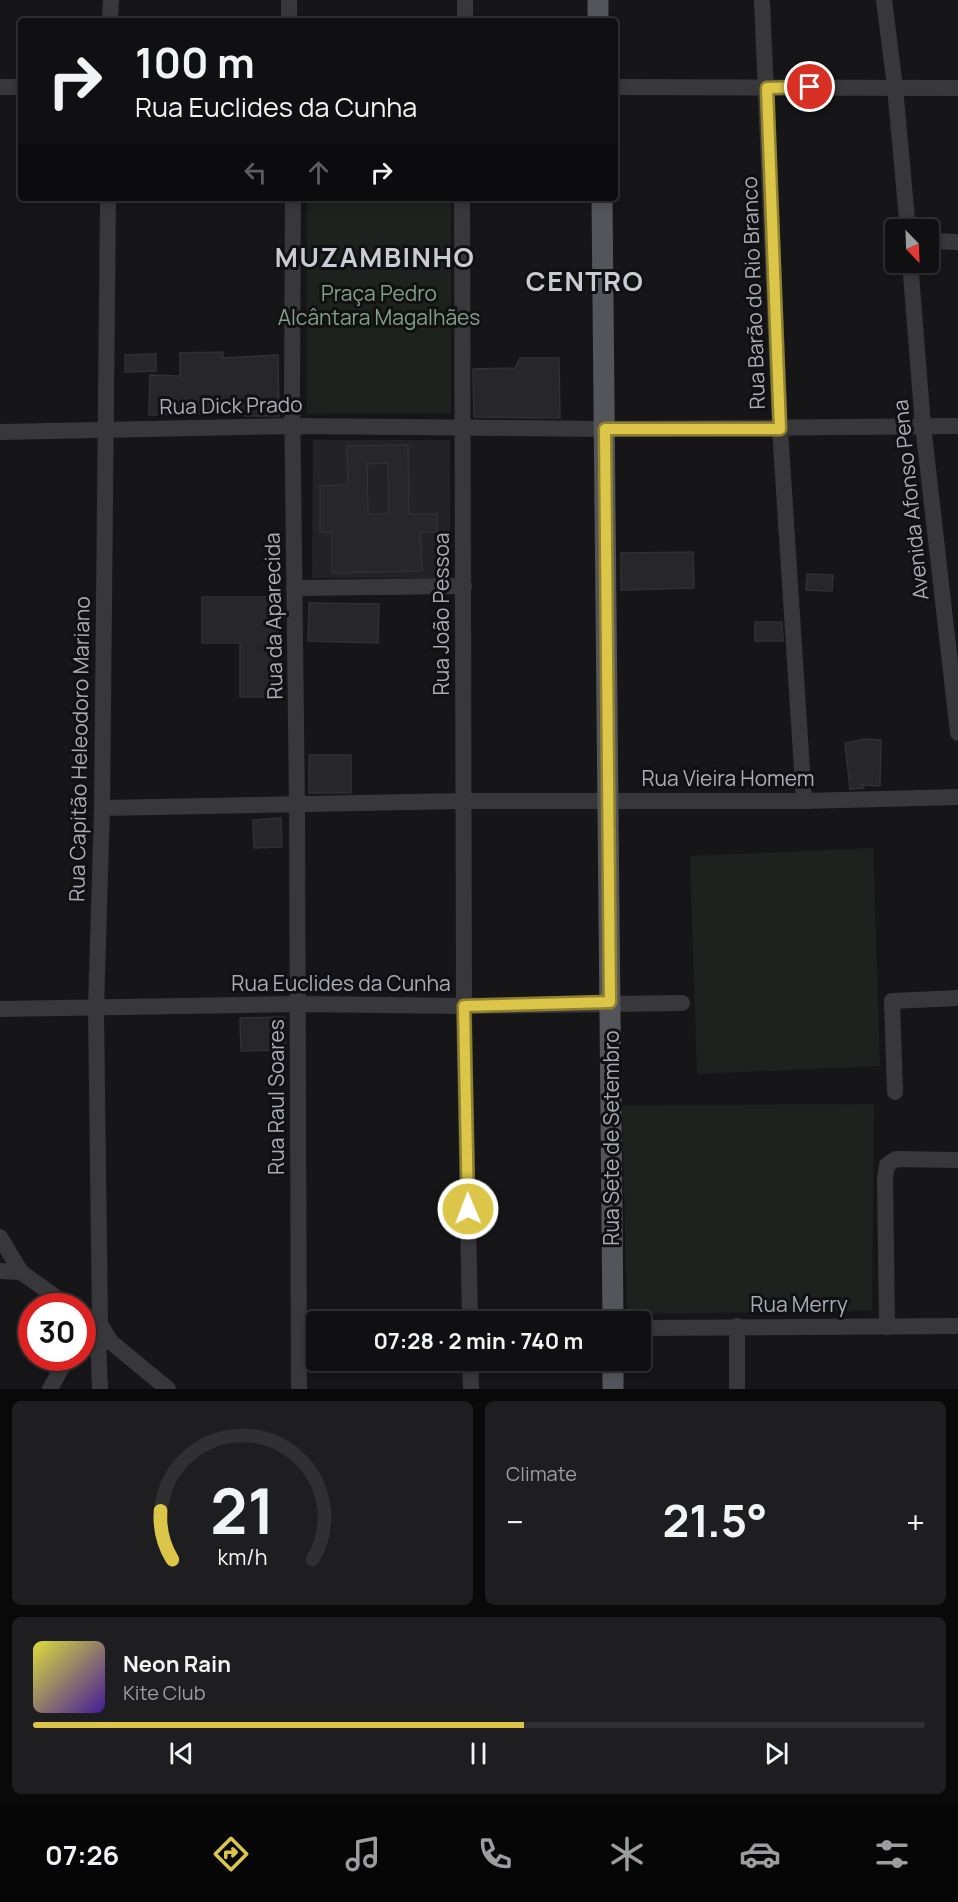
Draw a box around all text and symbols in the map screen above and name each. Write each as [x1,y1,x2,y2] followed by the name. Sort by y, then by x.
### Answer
[135,33,255,91] text: 100 m
[36,42,114,120] icon: right
[784,61,835,112] pin
[793,70,826,103] icon: arrive
[135,88,417,125] text: Rua Euclides da Cunha
[239,156,272,189] icon: left
[302,156,335,189] icon: ahead
[365,156,398,189] icon: right
[735,176,771,410] street label: Rua Barão do Rio Branco
[885,219,939,273] north arrow
[885,219,939,273] map controls
[275,238,475,275] district label: MUZAMBINHO
[526,262,644,299] district label: CENTRO
[278,279,480,331] park label: Praça Pedro Alcântara Magalhães
[159,390,303,420] street label: Rua Dick Prado
[886,398,934,602] street label: Avenida Afonso Pena
[258,532,288,700] street label: Rua da Aparecida
[427,532,455,696] street label: Rua João Pessoa
[62,596,96,902] street label: Rua Capitão Heleodoro Mariano
[641,764,815,792] street label: Rua Vieira Homem
[231,969,451,997] street label: Rua Euclides da Cunha
[262,1019,290,1175] street label: Rua Raul Soares
[597,1030,625,1246] street label: Rua Sete de Setembro
[436,1177,500,1241] position arrow
[750,1290,848,1318] street label: Rua Merry
[18,1293,96,1371] speed limit sign: 30
[374,1326,583,1356] text: 07:28 · 2 min · 740 m
[506,1460,577,1487] text: Climate
[210,1467,275,1553] text: 21
[662,1489,767,1551] text: 21.5°
[506,1499,524,1544] text: −
[906,1499,925,1544] text: +
[218,1542,267,1571] text: km/h
[123,1649,231,1679] text: Neon Rain
[123,1679,206,1706] text: Kite Club
[165,1737,198,1770] icon: previous
[462,1737,495,1770] icon: pause
[760,1737,793,1770] icon: next
[210,1833,252,1875] icon: directions
[342,1833,384,1875] icon: music
[474,1833,516,1875] icon: phone
[606,1833,648,1875] icon: climate
[739,1833,781,1875] icon: car
[871,1833,913,1875] icon: filters
[45,1836,119,1873] text: 07:26

